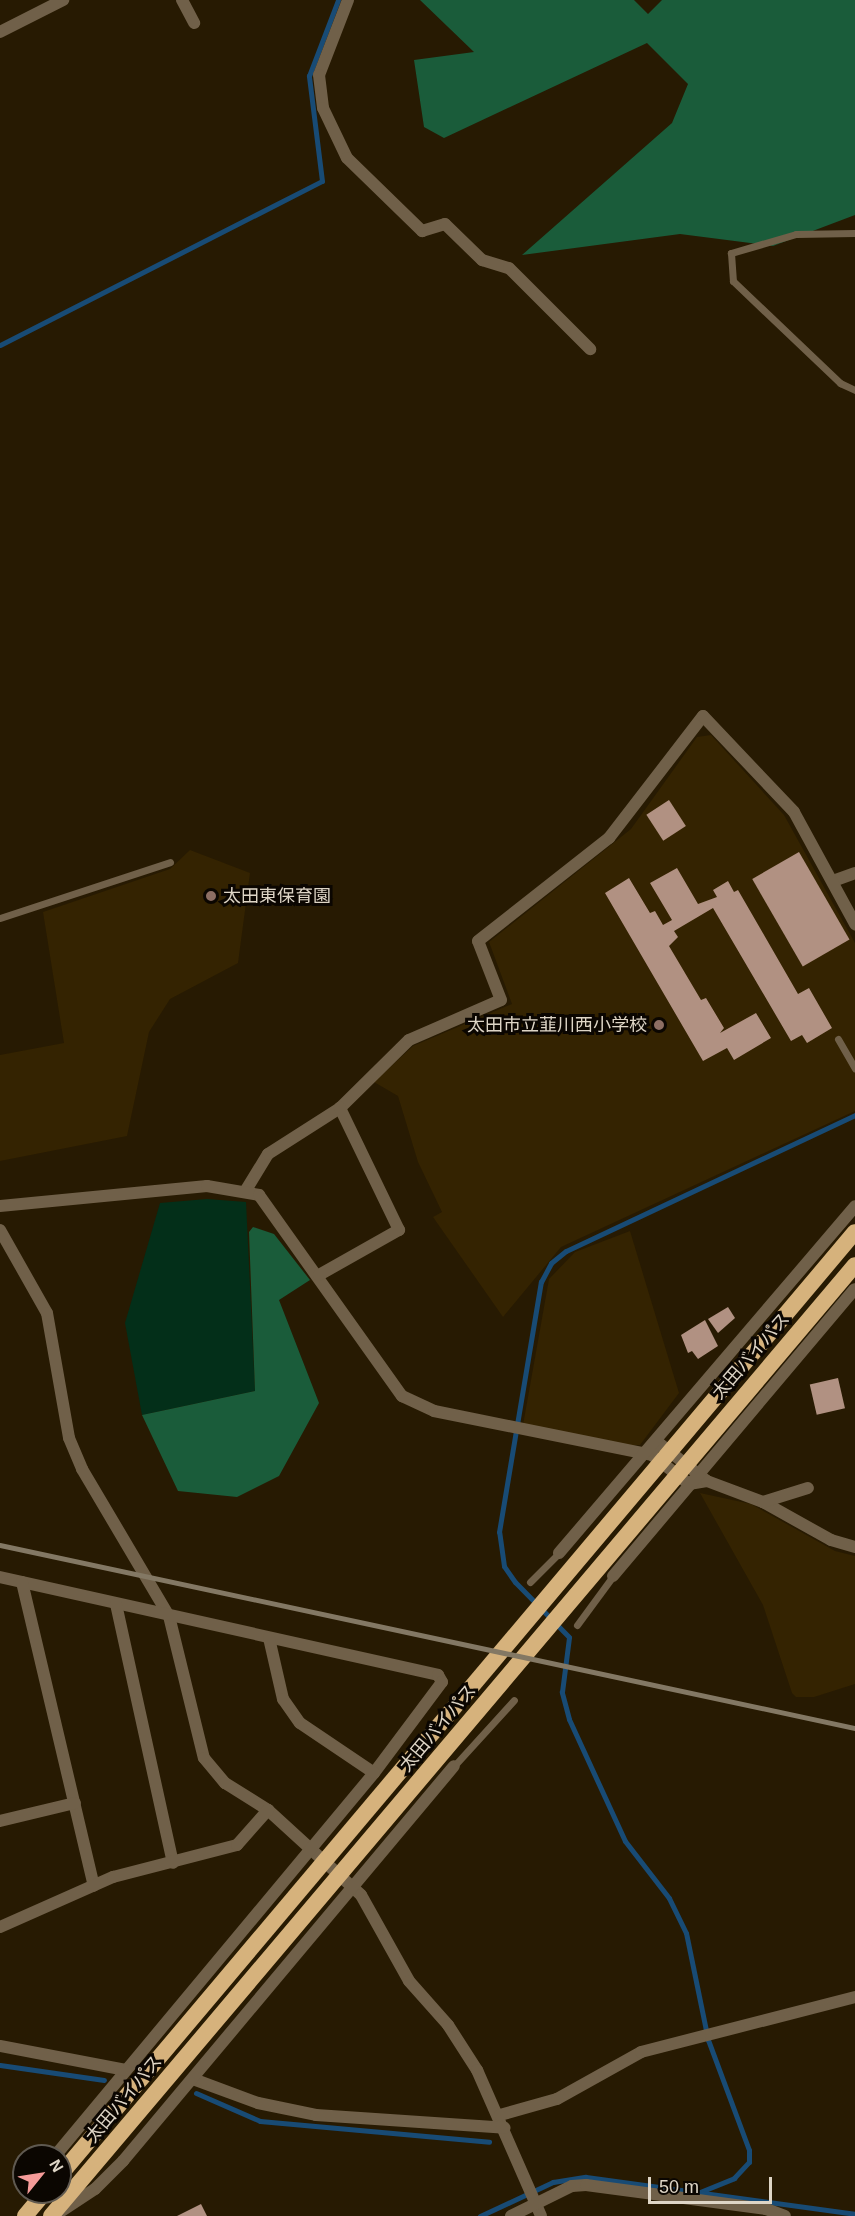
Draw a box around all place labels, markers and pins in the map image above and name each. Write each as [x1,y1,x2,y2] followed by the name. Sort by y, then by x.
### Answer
[223,885,331,907] place label: 太田東保育園
[204,889,218,903] marker: 太田東保育園
[467,1014,647,1036] place label: 太田市立韮川西小学校
[652,1018,666,1032] marker: 太田市立韮川西小学校

